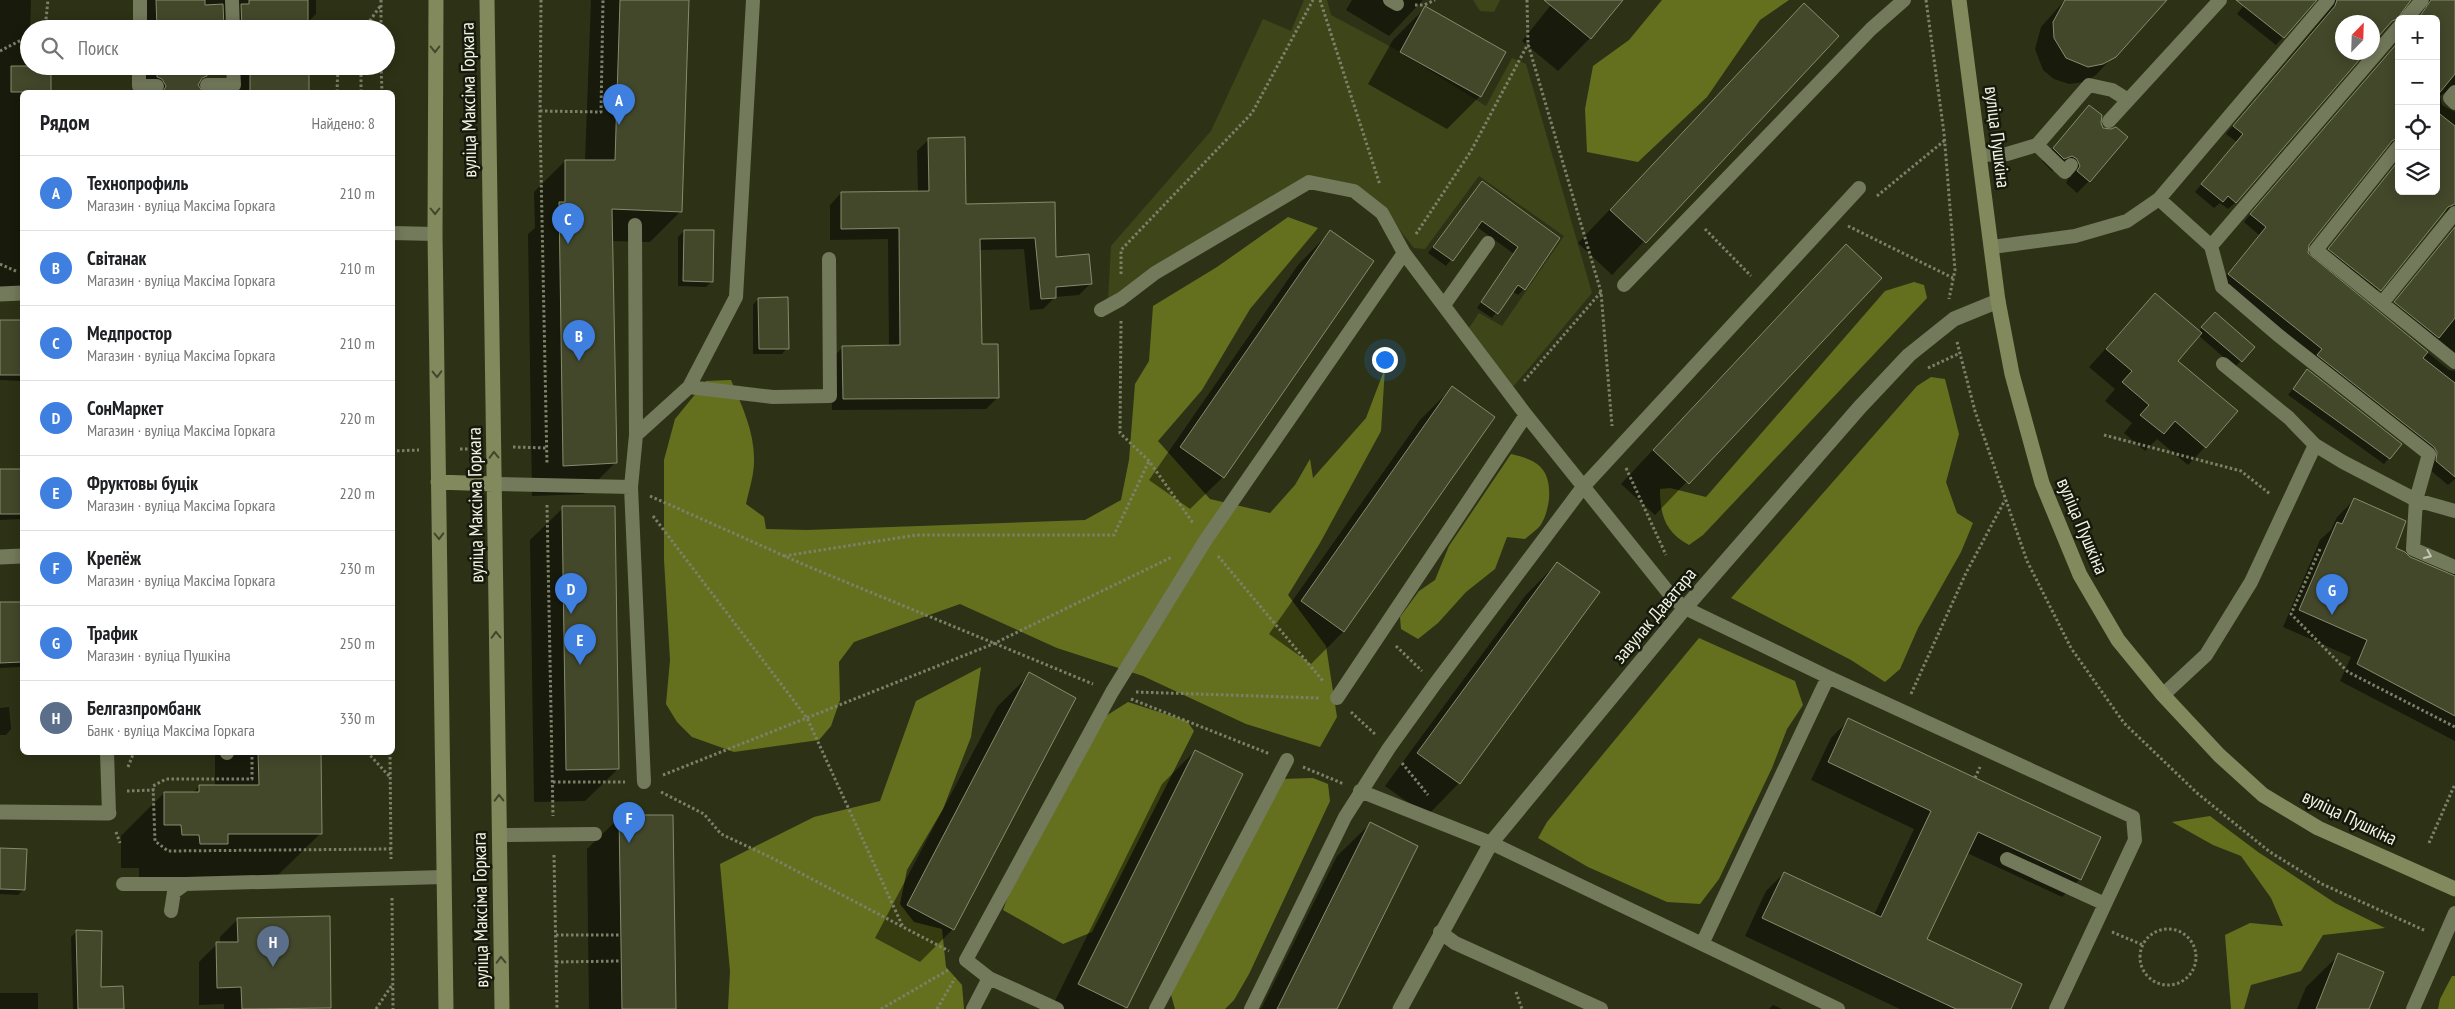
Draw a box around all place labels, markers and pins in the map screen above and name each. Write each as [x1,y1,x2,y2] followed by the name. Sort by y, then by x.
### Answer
[603,84,635,125] pin: A
[552,203,584,244] pin: C
[563,320,595,361] pin: B
[555,573,587,614] pin: D
[2316,574,2348,615] pin: G
[564,624,596,665] pin: E
[613,802,645,843] pin: F
[257,926,289,967] pin: H

